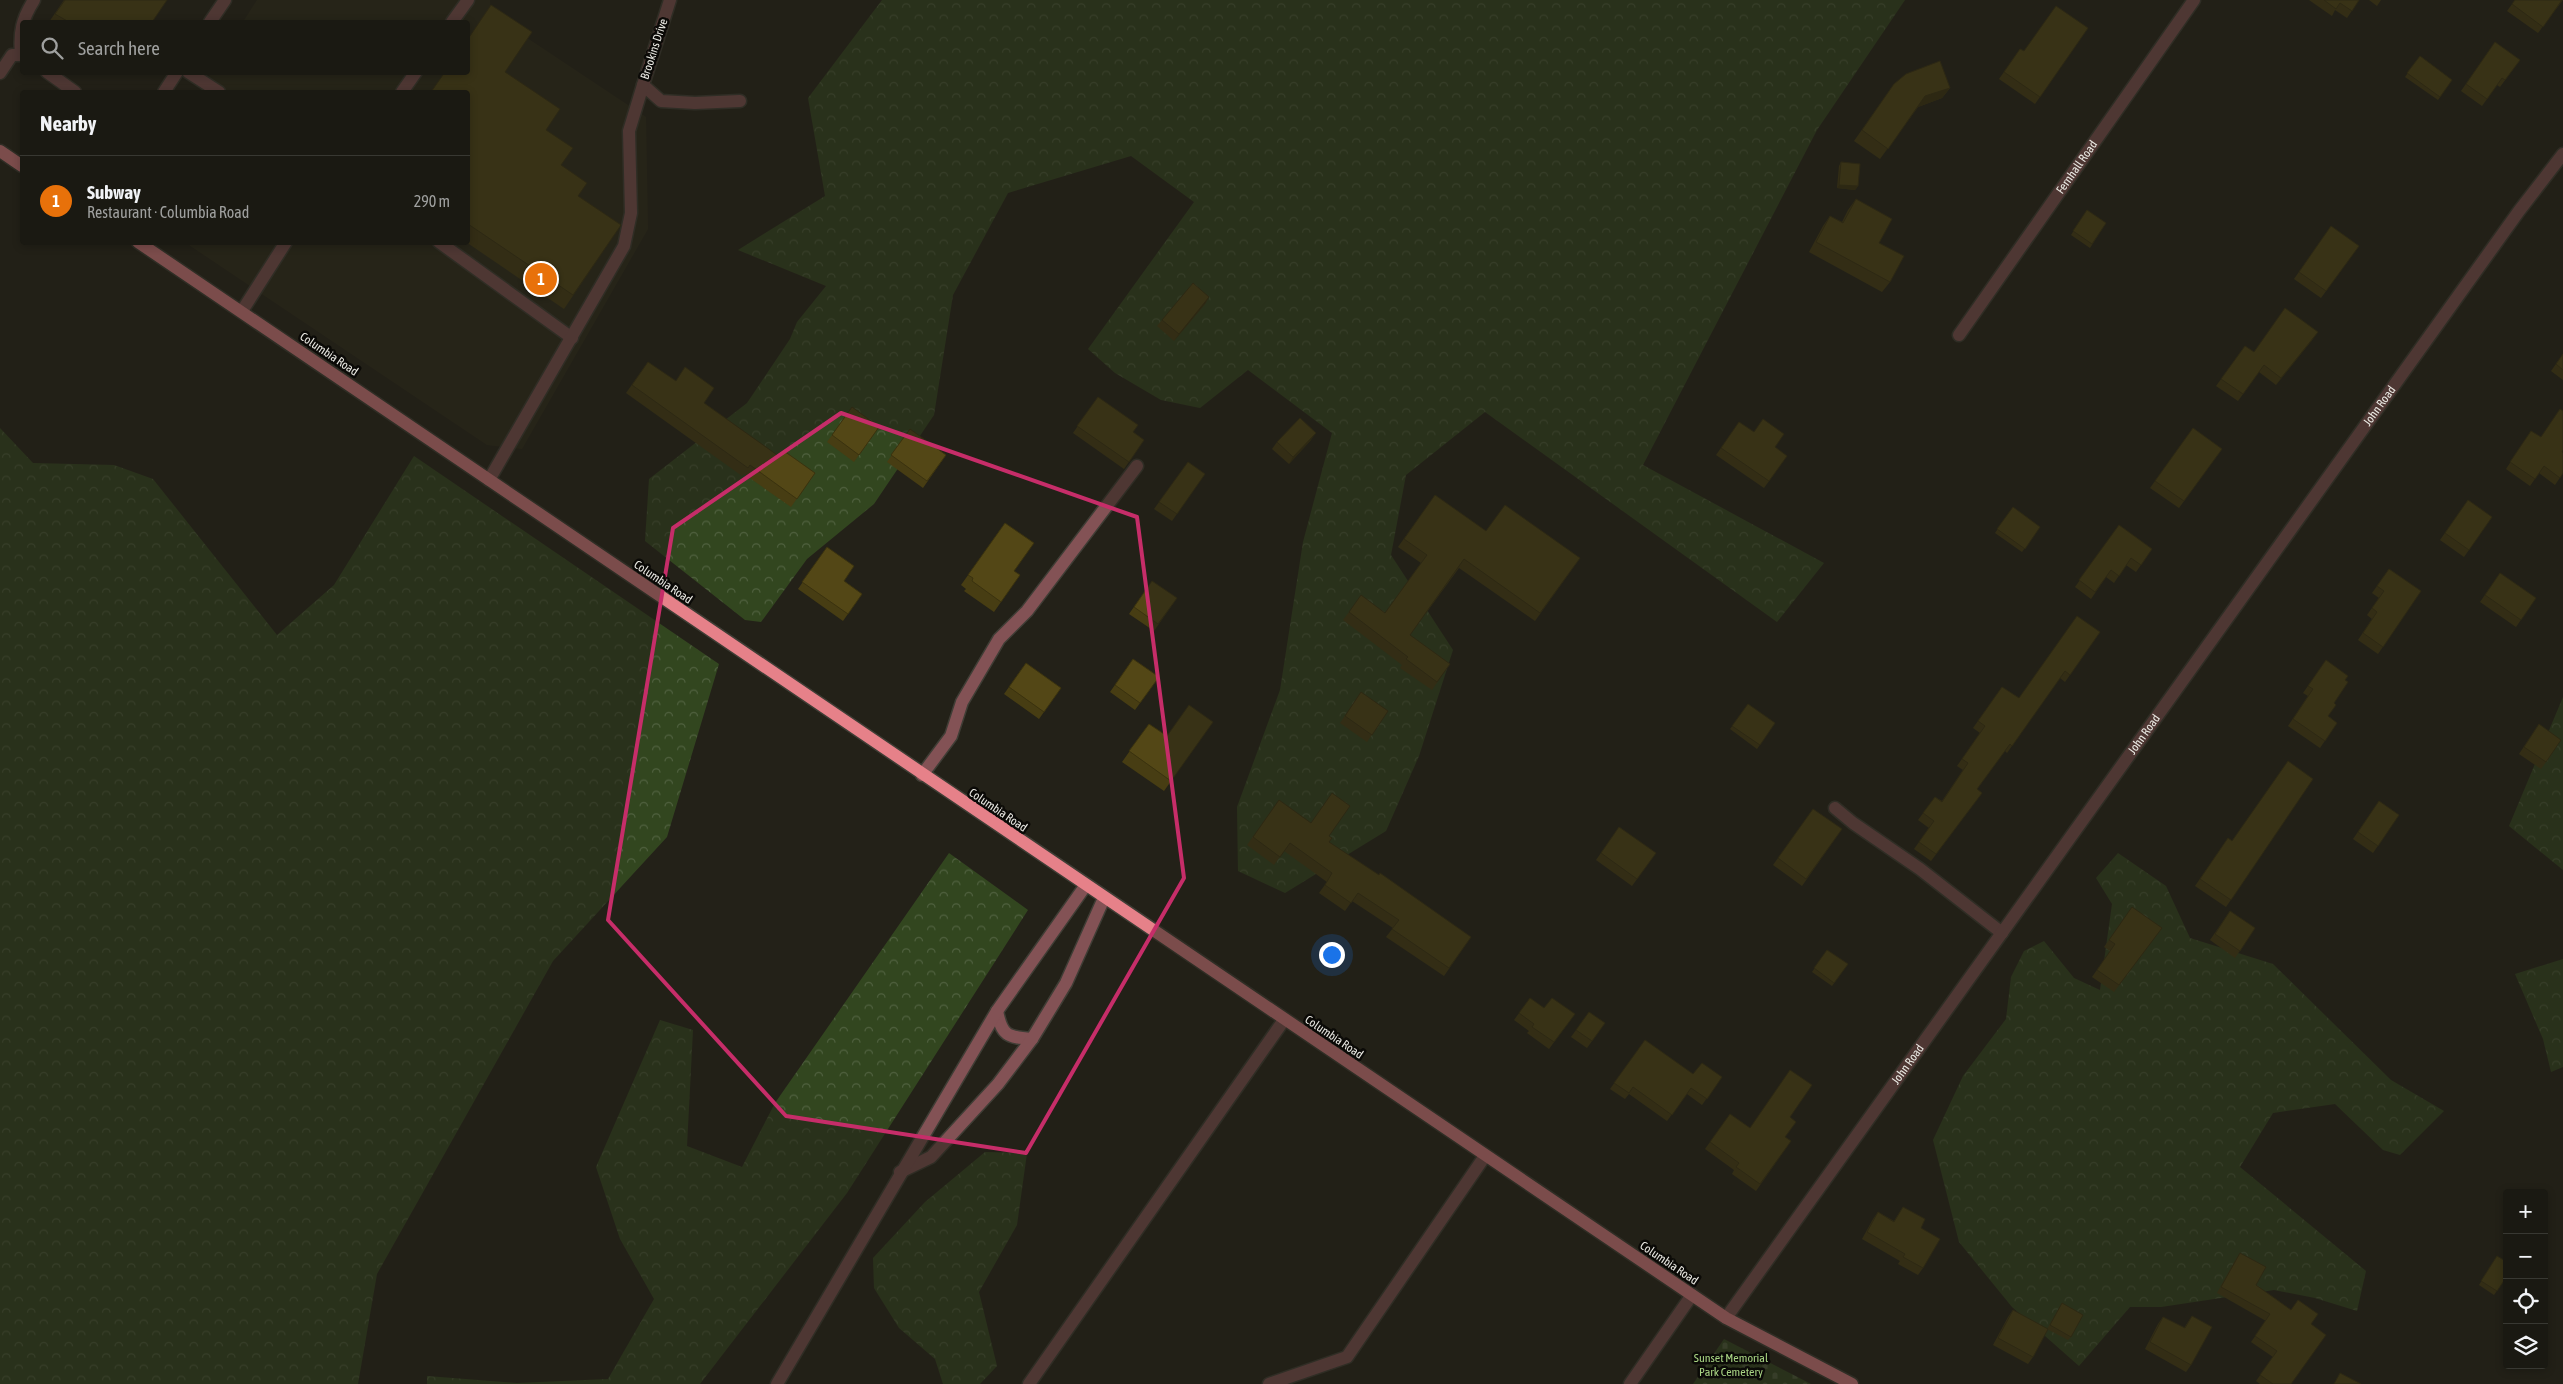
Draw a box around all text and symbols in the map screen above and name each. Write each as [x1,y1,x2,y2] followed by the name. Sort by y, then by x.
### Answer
[638,17,670,81] street label: Brookins Drive
[20,20,470,75] search box
[38,34,66,62] icon: search
[78,37,160,59] text: Search here
[40,111,96,135] text: Nearby
[2053,138,2100,197] street label: Fernhall Road
[87,181,141,203] text: Subway
[52,192,60,210] text: 1
[414,192,450,210] text: 290 m
[87,203,249,221] text: Restaurant · Columbia Road
[525,260,557,298] pin: 1
[297,329,361,379] street label: Columbia Road
[2360,383,2398,429] street label: John Road
[631,557,695,607] street label: Columbia Road
[2125,712,2163,757] street label: John Road
[966,785,1030,835] street label: Columbia Road
[1319,942,1345,968] your location
[1302,1012,1366,1062] street label: Columbia Road
[1889,1042,1927,1087] street label: John Road
[2503,1189,2548,1369] map controls
[2503,1189,2548,1234] button: +
[2503,1234,2548,1279] button: −
[1637,1238,1701,1288] street label: Columbia Road
[2503,1279,2548,1324] button: locate
[2503,1324,2548,1369] button: layers
[1694,1351,1769,1379] park label: Sunset Memorial Park Cemetery

